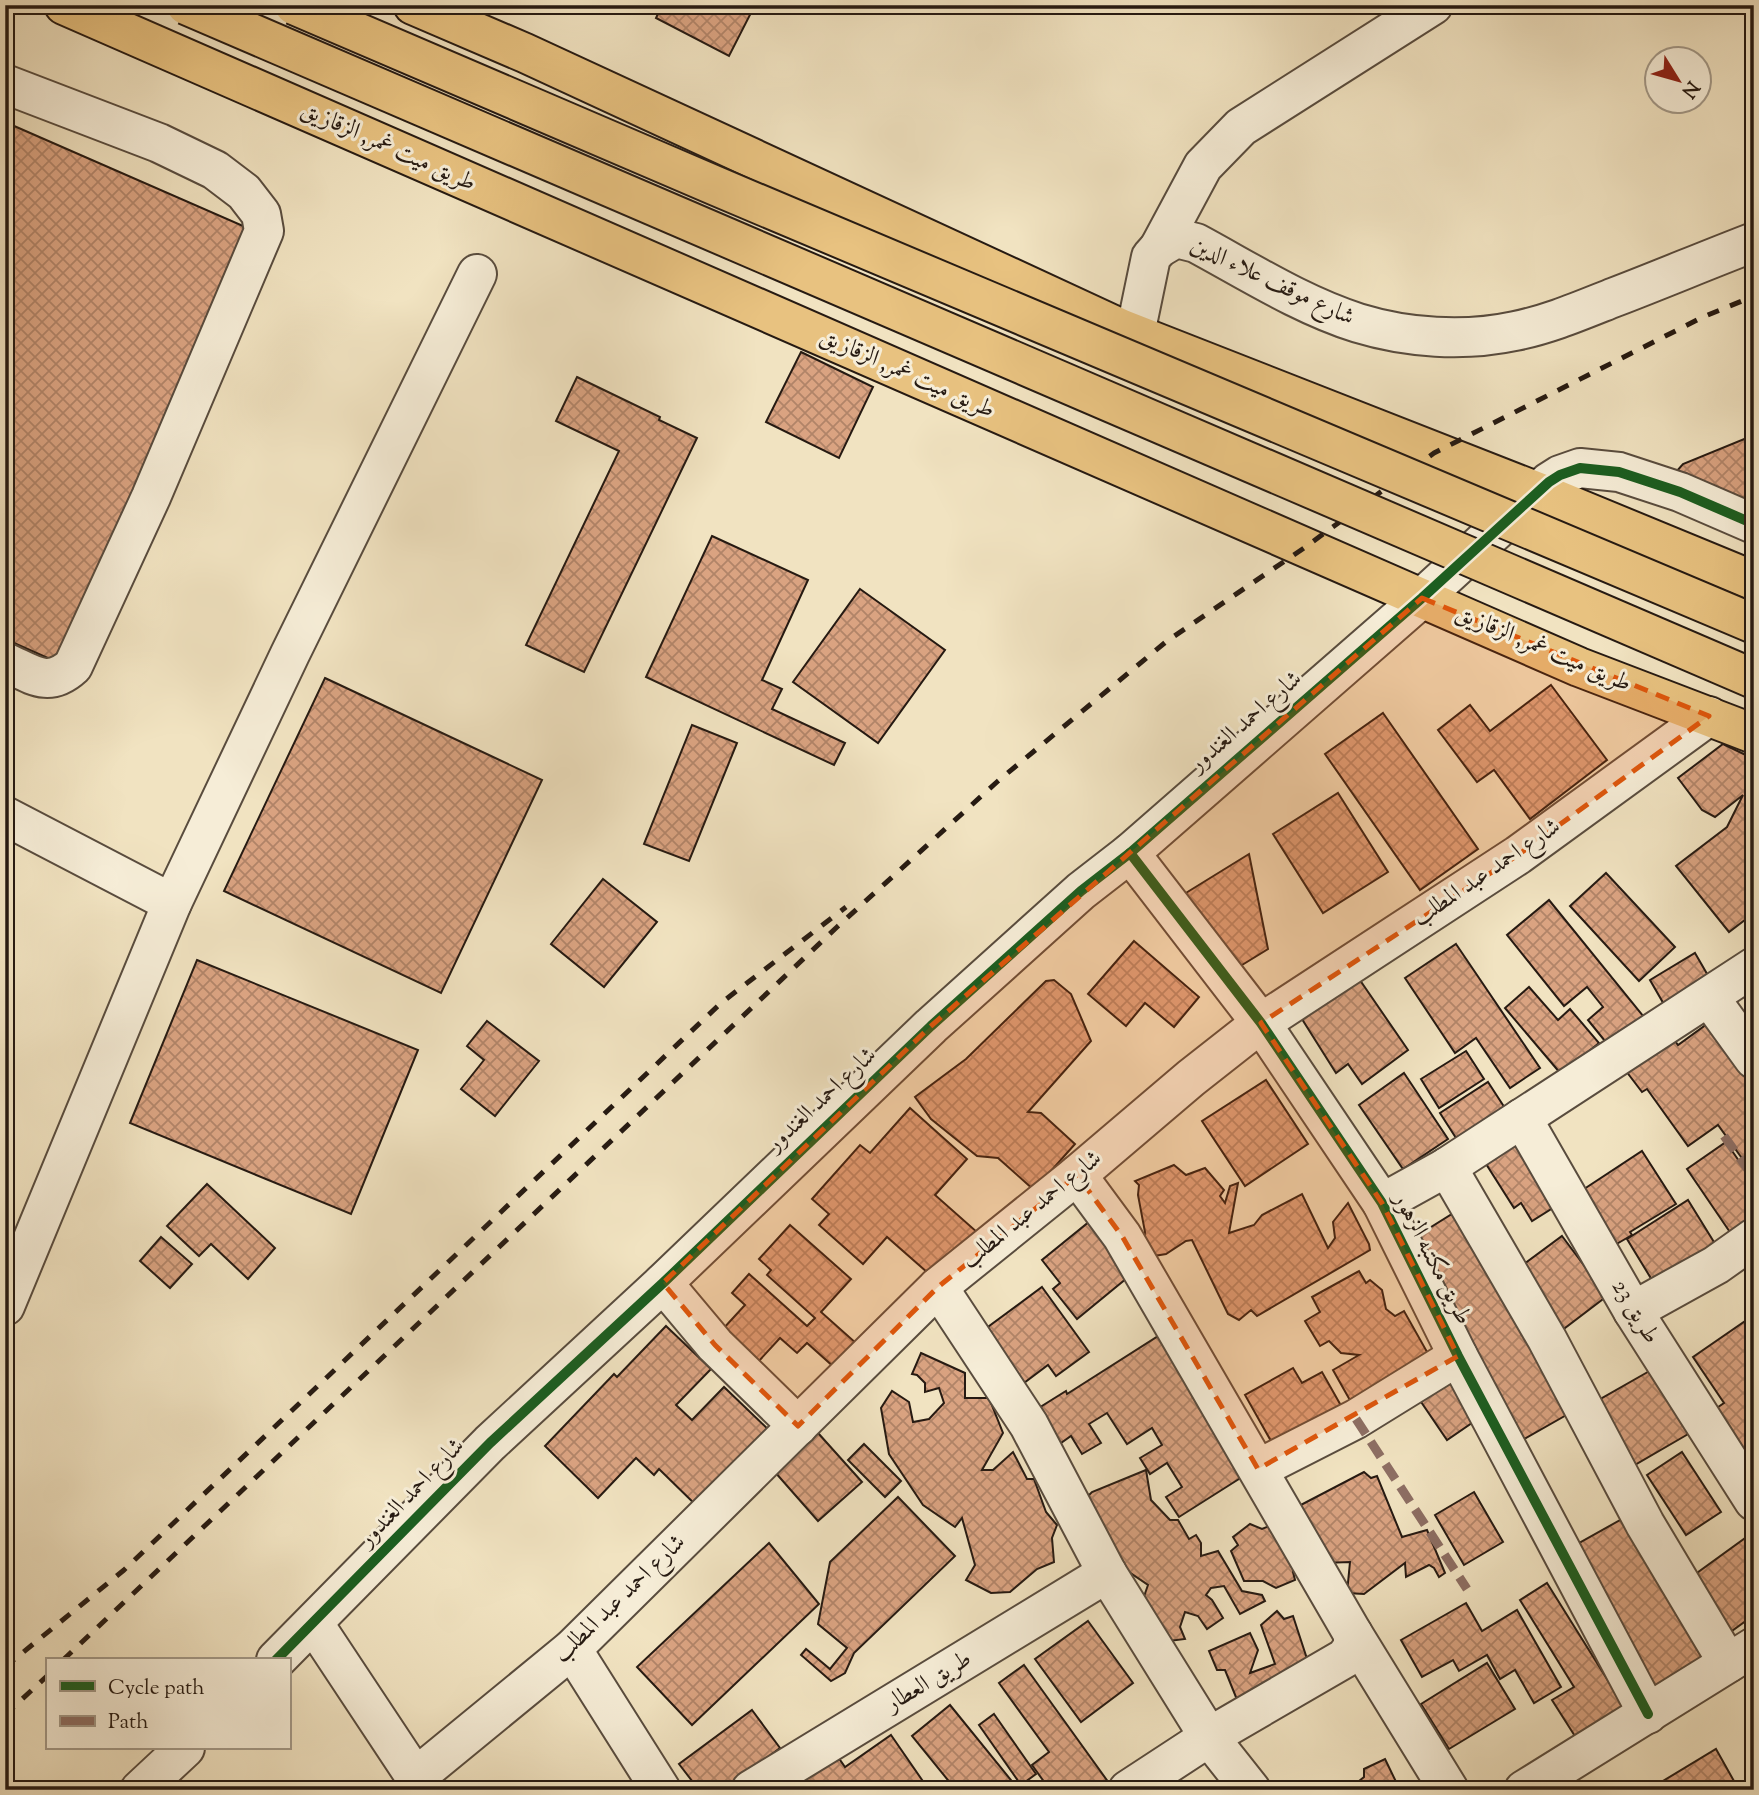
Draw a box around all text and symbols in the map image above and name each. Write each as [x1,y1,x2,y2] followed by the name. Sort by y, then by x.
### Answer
[1644,46,1714,116] north arrow
[1674,75,1705,103] text: N
[295,93,481,201] street label: طريق ميت غمر, الزقازيق
[1184,229,1360,336] street label: شارع موقف علاء الدين
[814,320,1000,428] street label: طريق ميت غمر, الزقازيق
[1450,597,1636,701] street label: طريق ميت غمر, الزقازيق
[1180,663,1311,783] street label: شارع احمد الغندور
[1406,811,1569,936] street label: شارع احمد عبد المطلب
[758,1040,886,1162] street label: شارع احمد الغندور
[954,1143,1110,1278] street label: شارع احمد عبد المطلب
[1383,1185,1480,1331] street label: طريق مكتبه الزهور
[1602,1273,1668,1351] street label: طريق 23
[350,1431,474,1557] street label: شارع احمد الغندور
[546,1527,695,1672] street label: شارع احمد عبد المطلب
[878,1643,979,1722] street label: طريق العطار
[46,1658,290,1750] legend
[108,1674,205,1704] text: Cycle path
[108,1708,149,1738] text: Path

